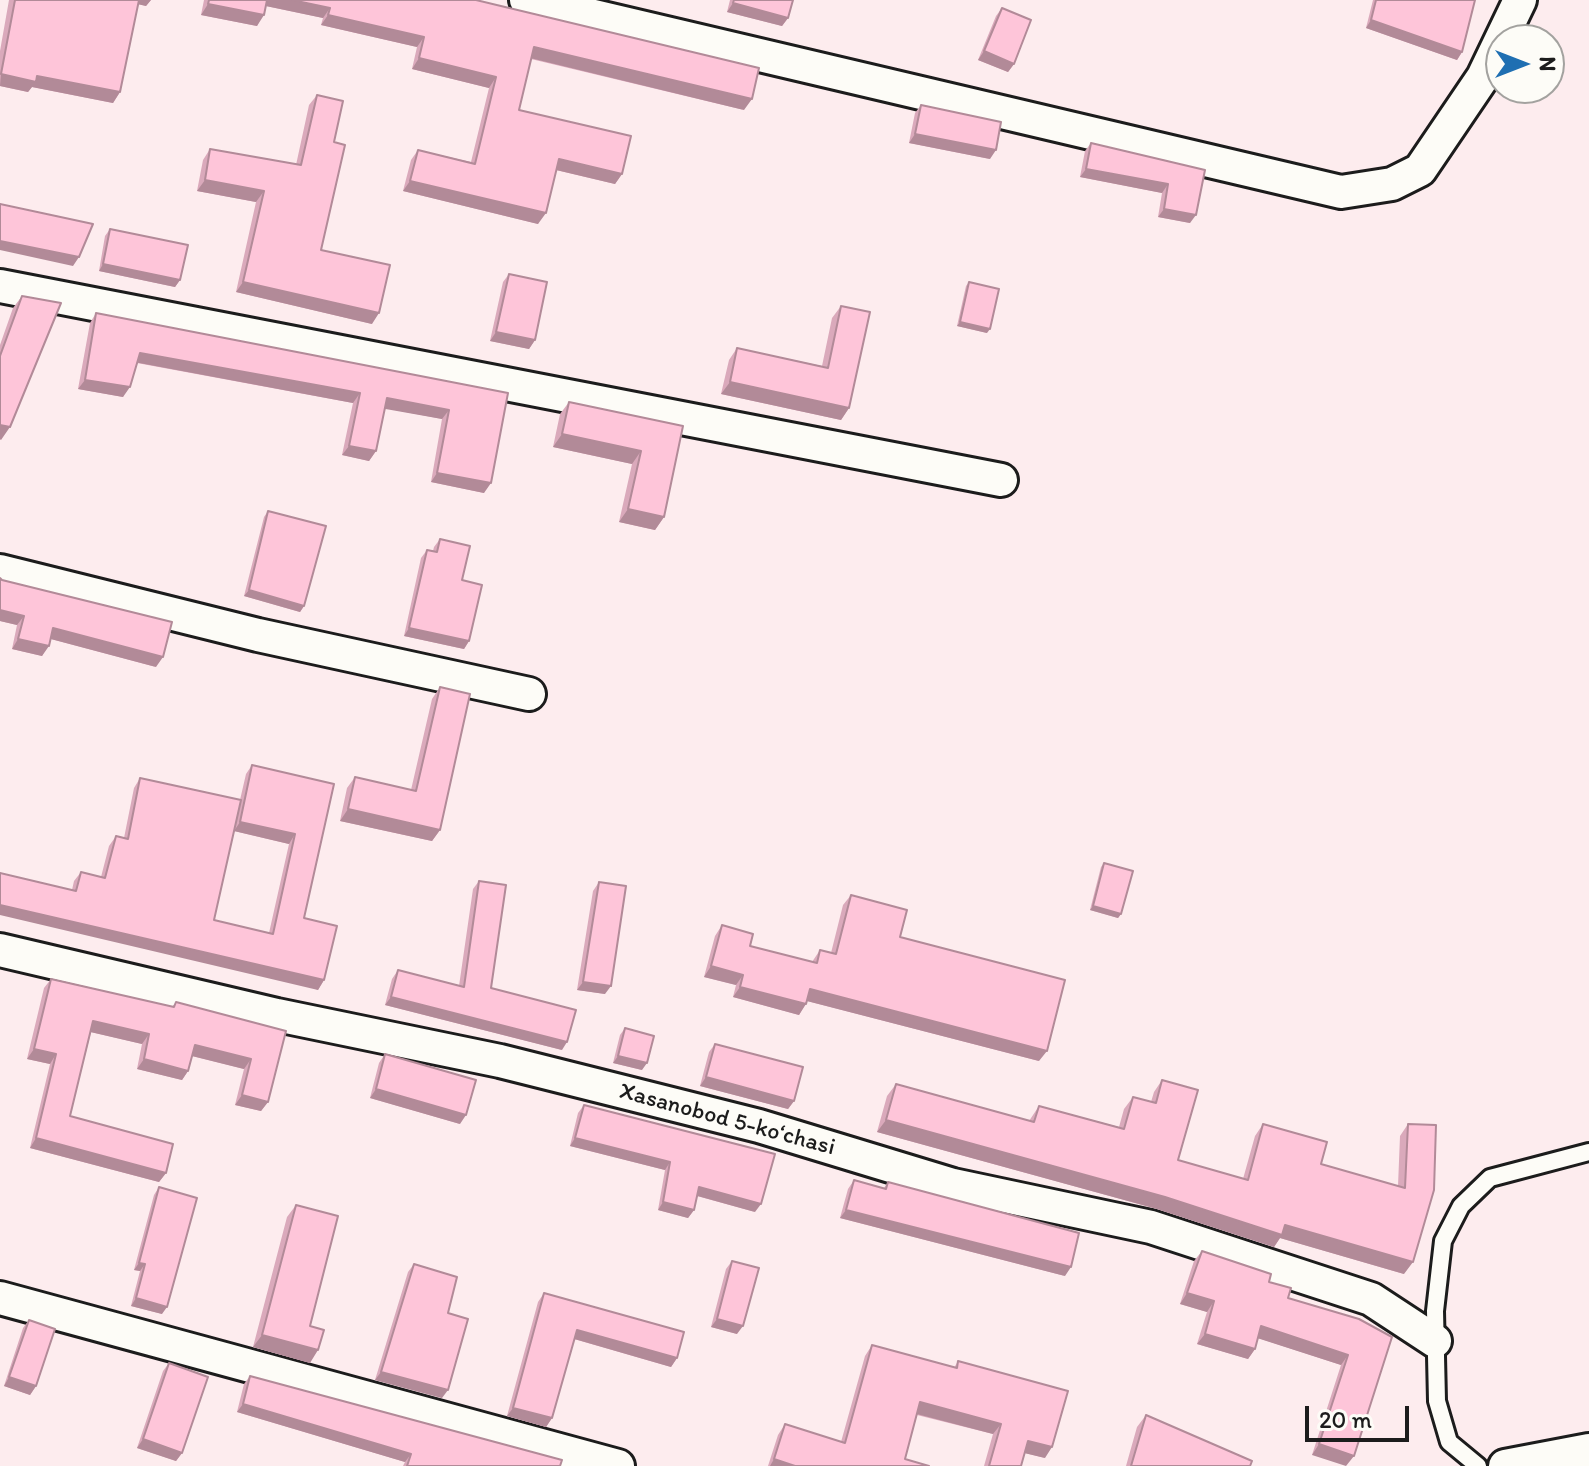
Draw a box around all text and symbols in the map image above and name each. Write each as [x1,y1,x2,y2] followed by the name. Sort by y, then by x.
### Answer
[1485,24,1565,104] north arrow
[1534,57,1561,71] text: N
[616,1077,838,1163] street label: Xasanobod 5-koʻchasi
[1309,1390,1413,1440] scale bar
[1319,1405,1372,1434] text: 20 m

